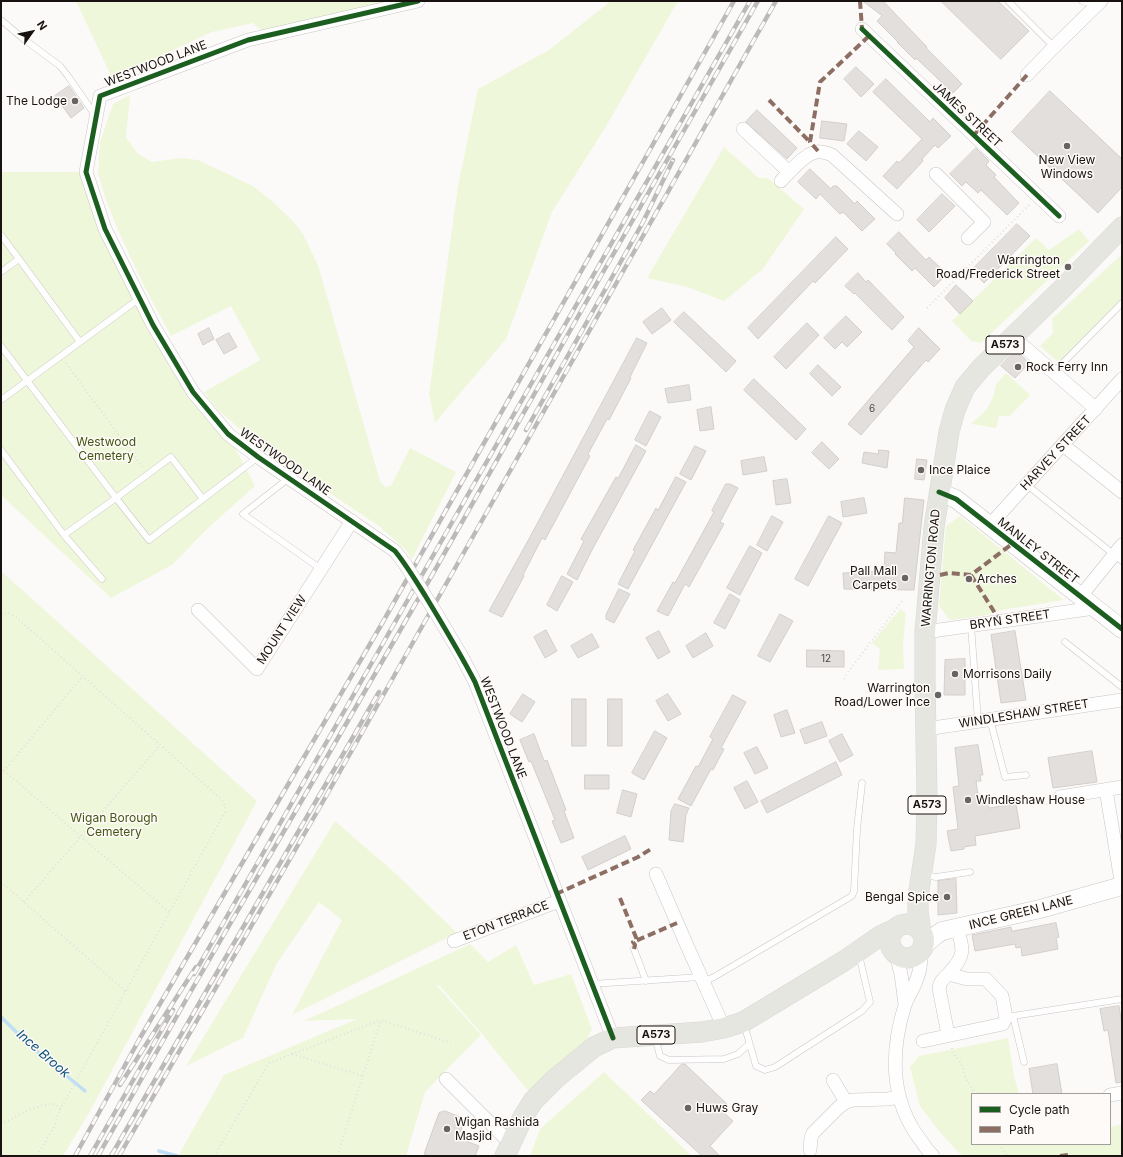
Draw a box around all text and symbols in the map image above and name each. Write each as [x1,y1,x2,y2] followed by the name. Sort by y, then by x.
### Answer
[12,12,52,52] north arrow
[34,18,50,33] text: N
[103,38,209,90] street label: WESTWOOD LANE
[929,79,1005,151] street label: JAMES STREET
[6,94,67,108] place label: The Lodge
[70,96,80,106] marker: The Lodge
[1062,141,1072,151] marker: New View Windows
[1039,153,1095,181] place label: New View Windows
[936,253,1060,281] place label: Warrington Road/Frederick Street
[1063,262,1073,272] marker: Warrington Road/Frederick Street
[986,336,1024,354] road number: A573
[1026,360,1108,374] place label: Rock Ferry Inn
[1013,362,1023,372] marker: Rock Ferry Inn
[869,403,875,415] house number: 6
[1018,413,1094,493] street label: HARVEY STREET
[237,425,333,499] street label: WESTWOOD LANE
[76,435,136,463] park label: Westwood Cemetery
[929,463,991,477] place label: Ince Plaice
[916,465,926,475] marker: Ince Plaice
[919,509,943,627] street label: WARRINGTON ROAD
[995,515,1081,587] street label: MANLEY STREET
[850,564,897,592] place label: Pall Mall Carpets
[977,572,1017,586] place label: Arches
[900,573,910,583] marker: Pall Mall Carpets
[964,574,974,584] marker: Arches
[254,593,310,667] street label: MOUNT VIEW
[969,607,1051,633] street label: BRYN STREET
[821,653,831,665] house number: 12
[963,667,1052,681] place label: Morrisons Daily
[950,669,960,679] marker: Morrisons Daily
[477,675,529,781] street label: WESTWOOD LANE
[834,681,930,709] place label: Warrington Road/Lower Ince
[933,690,943,700] marker: Warrington Road/Lower Ince
[958,697,1090,731] street label: WINDLESHAW STREET
[976,793,1085,807] place label: Windleshaw House
[963,795,973,805] marker: Windleshaw House
[908,796,946,814] road number: A573
[70,811,158,839] park label: Wigan Borough Cemetery
[865,890,939,904] place label: Bengal Spice
[942,892,952,902] marker: Bengal Spice
[968,893,1074,933] street label: INCE GREEN LANE
[461,898,551,944] street label: ETON TERRACE
[637,1026,675,1044] road number: A573
[13,1027,73,1081] water label: Ince Brook
[971,1093,1111,1145] legend
[696,1101,758,1115] place label: Huws Gray
[1009,1102,1070,1117] text: Cycle path
[683,1103,693,1113] marker: Huws Gray
[455,1115,539,1143] place label: Wigan Rashida Masjid
[1009,1122,1034,1137] text: Path
[442,1124,452,1134] marker: Wigan Rashida Masjid

